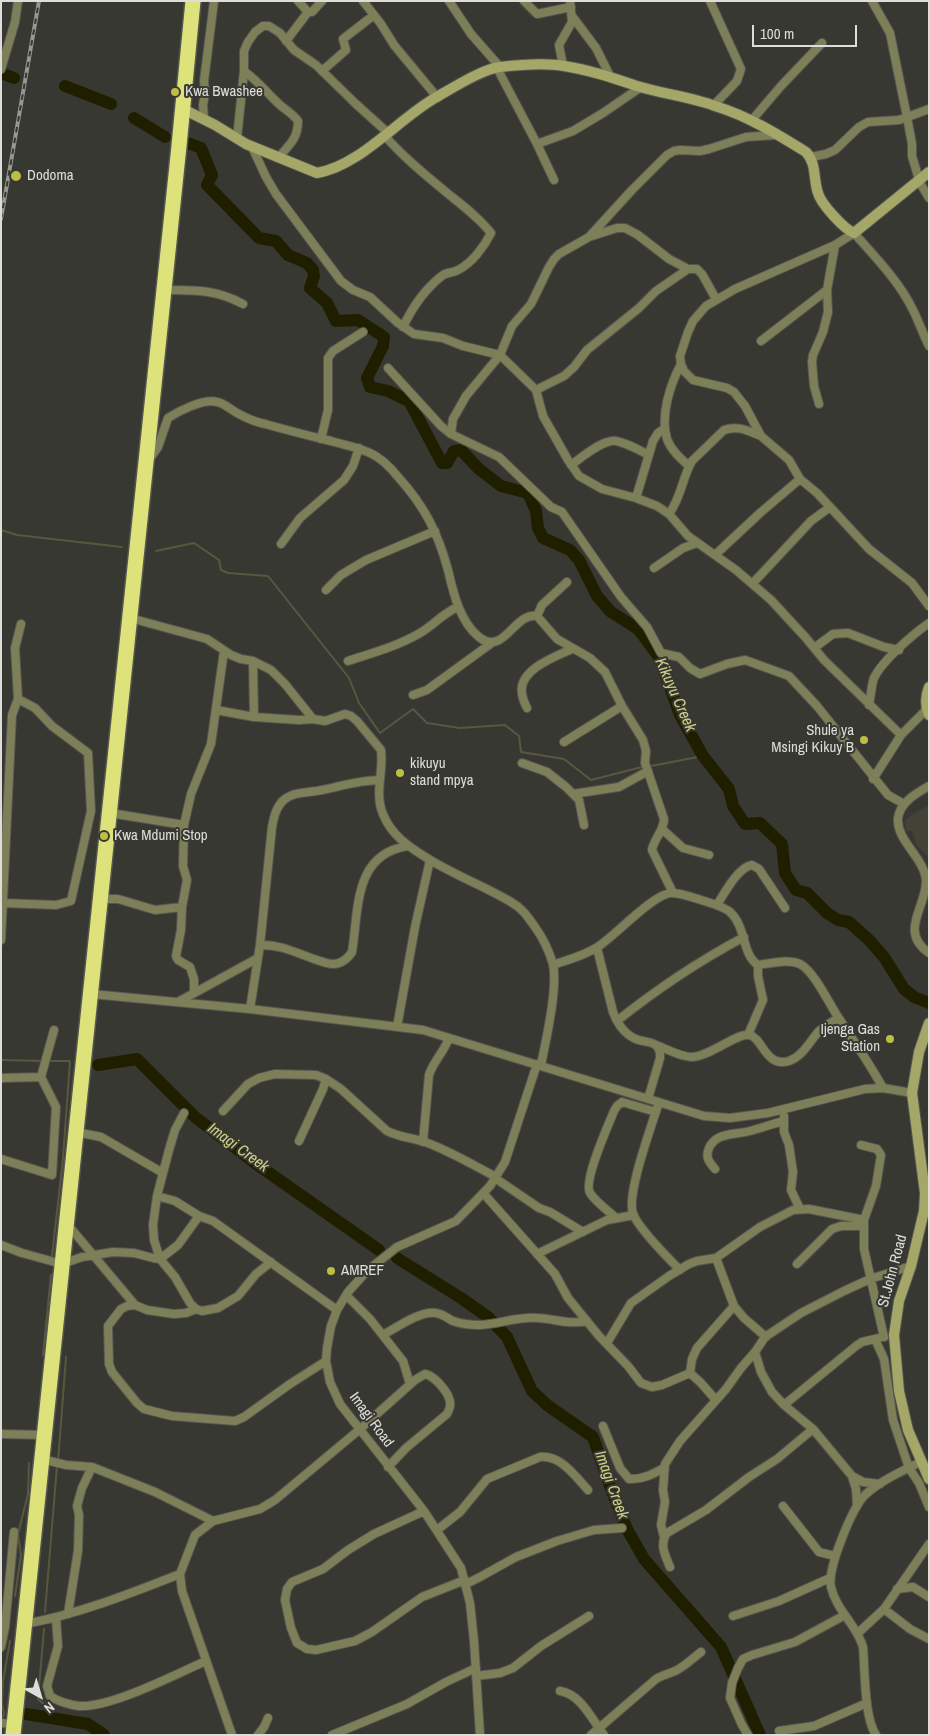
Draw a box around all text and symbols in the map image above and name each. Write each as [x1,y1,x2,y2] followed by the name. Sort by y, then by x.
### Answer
[755,15,860,47] scale bar
[760,23,794,44] text: 100 m
[185,83,263,101] place label: Kwa Bwashee
[169,86,181,98] marker: Kwa Bwashee
[27,167,73,185] place label: Dodoma
[9,169,23,183] marker: Dodoma
[650,655,700,735] water label: Kikuyu Creek
[771,722,854,757] place label: Shule ya Msingi Kikuy B
[858,734,870,746] marker: Shule ya Msingi Kikuy B
[410,755,474,790] place label: kikuyu stand mpya
[394,767,406,779] marker: kikuyu stand mpya
[114,827,208,845] place label: Kwa Mdumi Stop
[98,830,110,842] marker: Kwa Mdumi Stop
[821,1021,880,1056] place label: Ijenga Gas Station
[884,1033,896,1045] marker: Ijenga Gas Station
[203,1119,273,1177] water label: Imagi Creek
[875,1233,911,1309] street label: St.John Road
[341,1262,384,1280] place label: AMREF
[325,1265,337,1277] marker: AMREF
[345,1389,397,1451] street label: Imagi Road
[590,1448,632,1522] water label: Imagi Creek
[15,1671,65,1721] north arrow
[41,1698,58,1717] text: N

